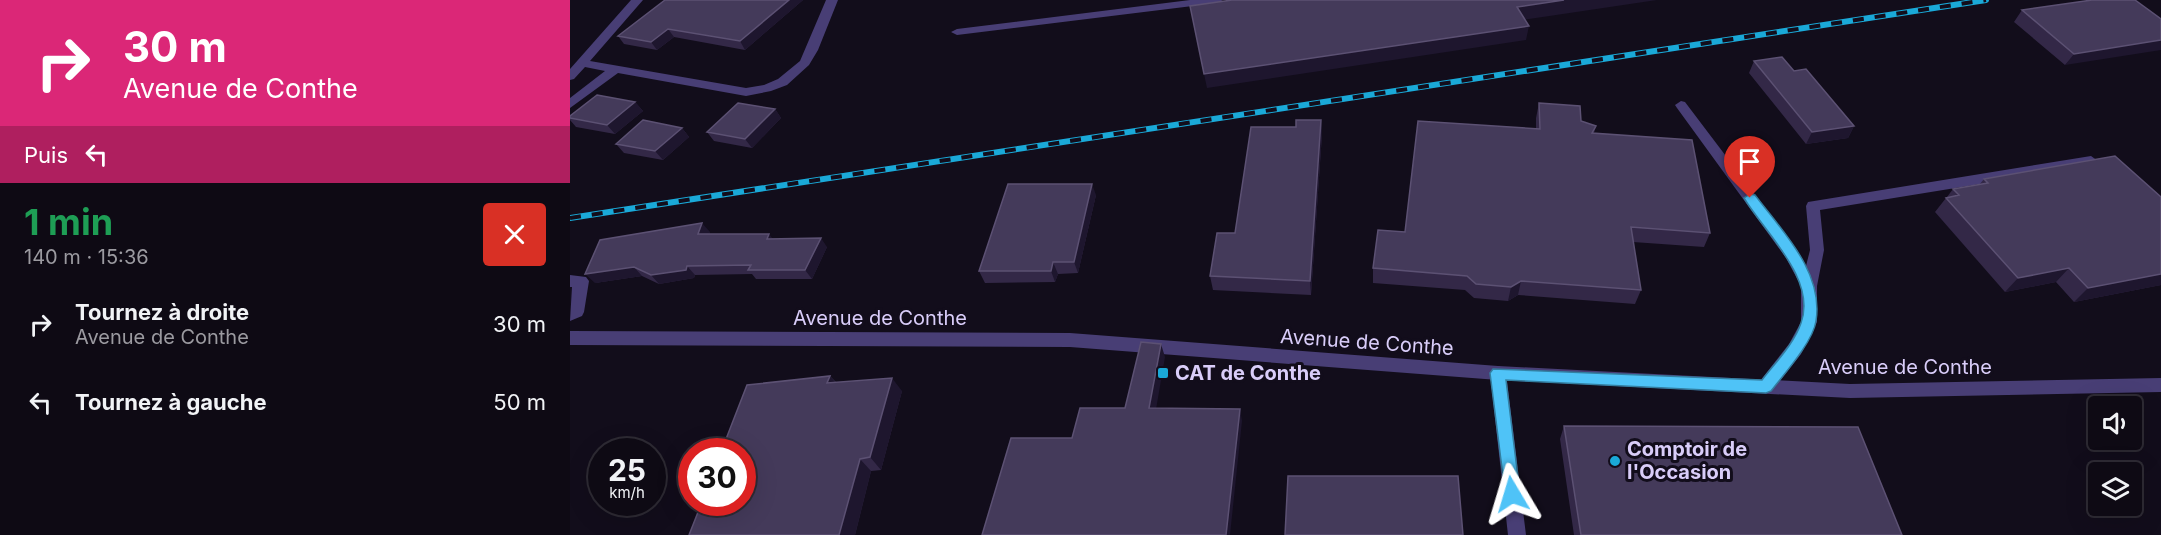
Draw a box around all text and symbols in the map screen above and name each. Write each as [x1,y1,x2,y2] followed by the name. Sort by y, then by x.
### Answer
[123,21,227,72] text: 30 m
[24,24,102,102] icon: right
[123,72,358,105] text: Avenue de Conthe
[1724,136,1775,198] pin
[80,138,113,171] icon: left
[24,142,68,168] text: Puis
[1733,145,1766,178] icon: arrive
[24,200,113,244] text: 1 min
[483,203,546,266] button: close
[24,245,149,269] text: 140 m · 15:36
[75,299,249,325] text: Tournez à droite
[793,306,967,330] street label: Avenue de Conthe
[24,308,57,341] icon: right
[493,311,546,337] text: 30 m
[1279,324,1455,360] street label: Avenue de Conthe
[75,325,249,349] text: Avenue de Conthe
[1818,355,1992,379] street label: Avenue de Conthe
[1175,361,1321,385] place label: CAT de Conthe
[1156,366,1170,380] marker: CAT de Conthe
[24,386,57,419] icon: left
[75,389,267,415] text: Tournez à gauche
[493,389,546,415] text: 50 m
[2088,396,2142,516] map controls
[2088,396,2142,450] button: sound
[1627,437,1747,484] place label: Comptoir de l'Occasion
[678,438,756,516] speed limit sign: 30
[608,452,646,488] text: 25
[1608,454,1622,468] marker: Comptoir de l'Occasion
[1480,462,1544,526] position arrow
[2088,462,2142,516] button: layers
[609,483,645,502] text: km/h

